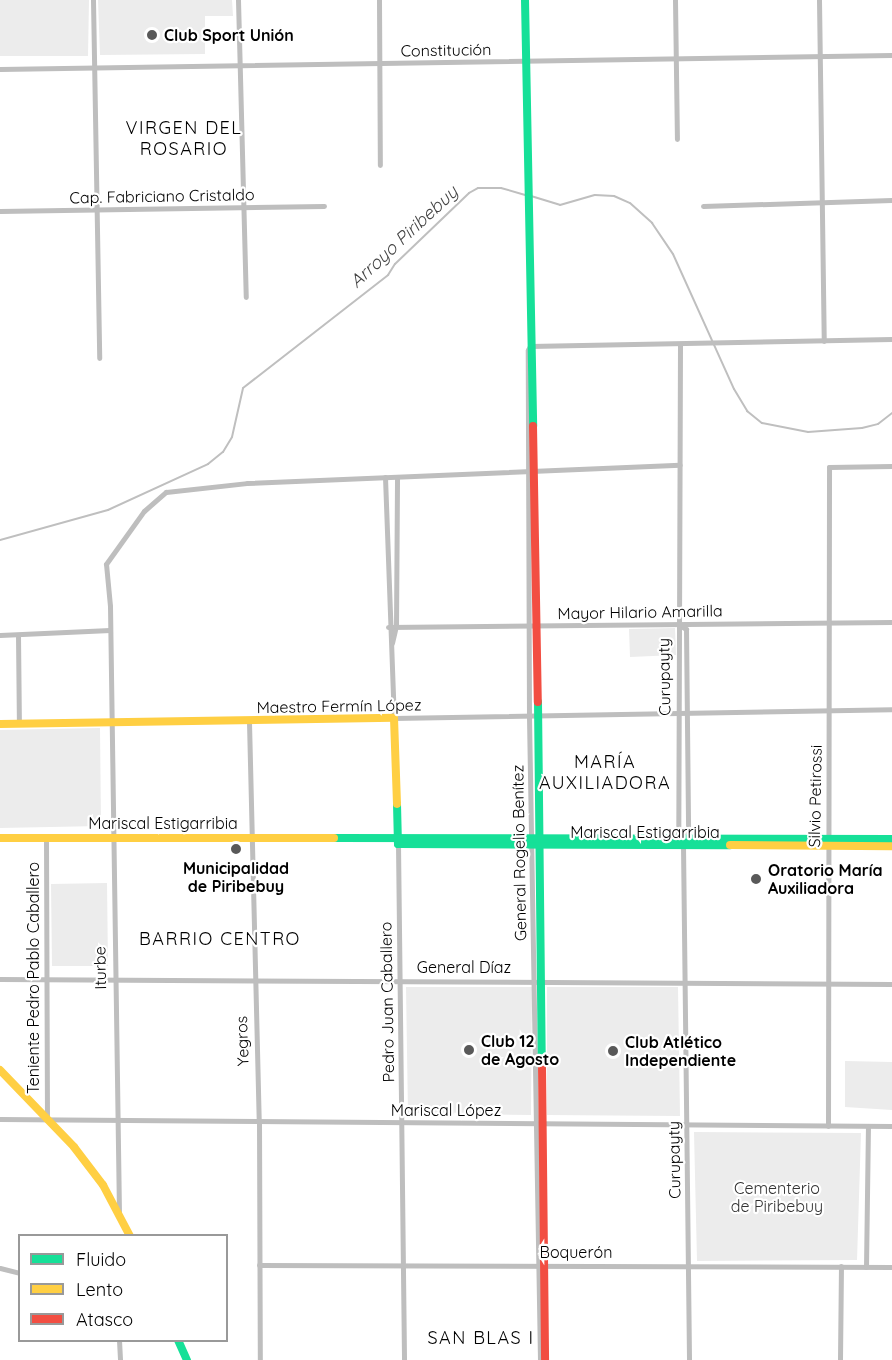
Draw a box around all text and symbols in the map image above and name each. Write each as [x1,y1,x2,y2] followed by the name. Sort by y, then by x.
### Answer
[164,25,294,45] place label: Club Sport Unión
[145,28,159,42] marker: Club Sport Unión
[400,40,492,60] street label: Constitución
[126,118,242,160] district label: VIRGEN DEL ROSARIO
[346,181,462,293] water label: Arroyo Piribebuy
[69,185,255,207] street label: Cap. Fabriciano Cristaldo
[557,601,723,623] street label: Mayor Hilario Amarilla
[654,638,674,716] street label: Curupayty
[256,695,422,717] street label: Maestro Fermín López
[805,744,825,848] street label: Silvio Petirossi
[539,752,671,795] district label: MARÍA AUXILIADORA
[508,765,530,941] street label: General Rogelio Benítez
[88,813,238,833] street label: Mariscal Estigarribia
[570,822,720,842] street label: Mariscal Estigarribia
[229,842,243,856] marker: Municipalidad de Piribebuy
[183,858,289,896] place label: Municipalidad de Piribebuy
[768,860,882,898] place label: Oratorio María Auxiliadora
[23,862,43,1094] street label: Teniente Pedro Pablo Caballero
[749,872,763,886] marker: Oratorio María Auxiliadora
[376,921,398,1083] street label: Pedro Juan Caballero
[139,928,301,950] district label: BARRIO CENTRO
[90,946,110,990] street label: Iturbe
[417,957,511,977] street label: General Díaz
[232,1016,252,1066] street label: Yegros
[481,1031,559,1069] place label: Club 12 de Agosto
[625,1032,736,1070] place label: Club Atlético Independiente
[462,1043,476,1057] marker: Club 12 de Agosto
[606,1044,620,1058] marker: Club Atlético Independiente
[391,1100,501,1120] street label: Mariscal López
[664,1121,684,1199] street label: Curupayty
[731,1178,823,1216] park label: Cementerio de Piribebuy
[18,1234,228,1342] legend
[540,1242,612,1262] street label: Boquerón
[76,1248,126,1271] text: Fluido
[76,1278,123,1301] text: Lento
[76,1308,133,1331] text: Atasco
[427,1327,535,1349] district label: SAN BLAS I

